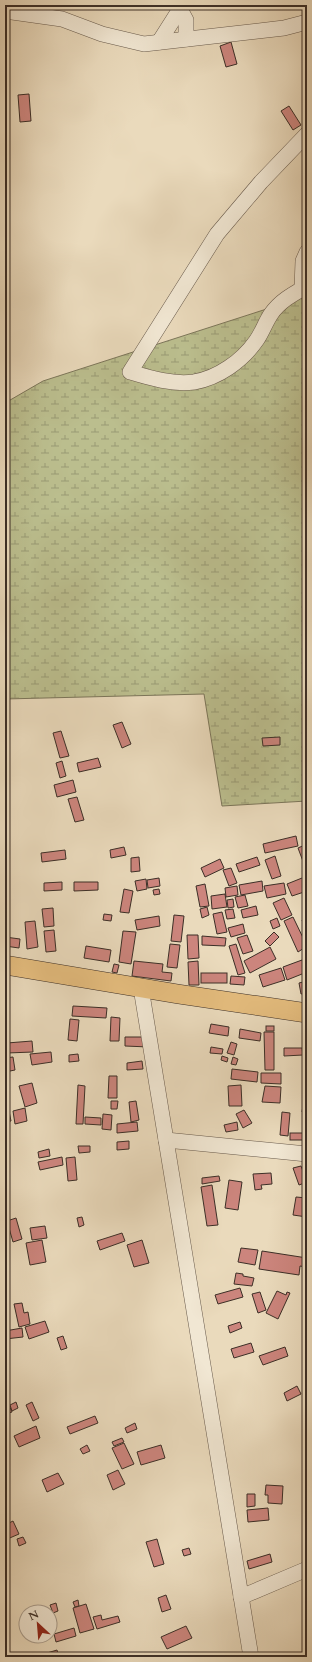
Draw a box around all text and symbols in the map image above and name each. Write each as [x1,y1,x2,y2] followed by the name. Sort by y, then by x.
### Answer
[18,1604,58,1644] north arrow
[26,1606,42,1624] text: N

